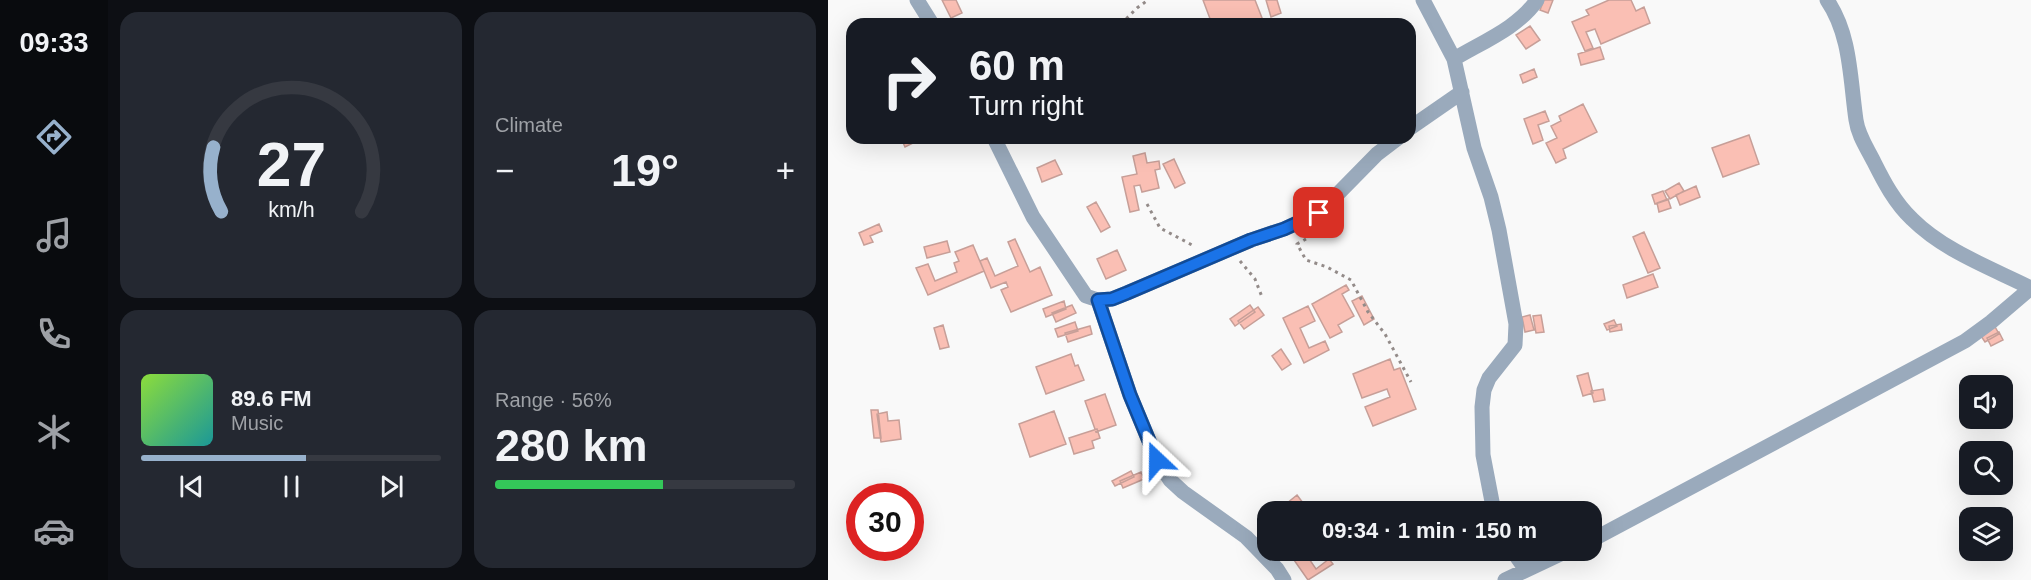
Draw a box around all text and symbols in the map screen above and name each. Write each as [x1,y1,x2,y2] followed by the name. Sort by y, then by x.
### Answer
[19,28,89,58] text: 09:33
[870,42,948,120] icon: right
[969,42,1065,89] text: 60 m
[969,91,1084,121] text: Turn right
[495,114,563,136] text: Climate
[33,116,75,158] icon: directions
[256,130,326,199] text: 27
[611,145,679,196] text: 19°
[495,152,514,189] text: −
[776,152,795,189] text: +
[1293,187,1344,238] pin
[1302,196,1335,229] icon: arrive
[268,198,314,222] text: km/h
[33,214,75,256] icon: music
[33,313,75,355] icon: phone
[1959,375,2013,561] map controls
[1959,375,2013,429] button: sound
[231,386,312,411] text: 89.6 FM
[495,389,612,411] text: Range · 56%
[33,411,75,453] icon: climate
[231,412,283,434] text: Music
[495,420,648,471] text: 280 km
[1125,428,1189,492] position arrow
[1959,441,2013,495] button: search
[175,470,208,503] icon: previous
[275,470,308,503] icon: pause
[375,470,408,503] icon: next
[846,483,924,561] speed limit sign: 30
[1959,507,2013,561] button: layers
[33,510,75,552] icon: car
[1322,518,1537,543] text: 09:34 · 1 min · 150 m

